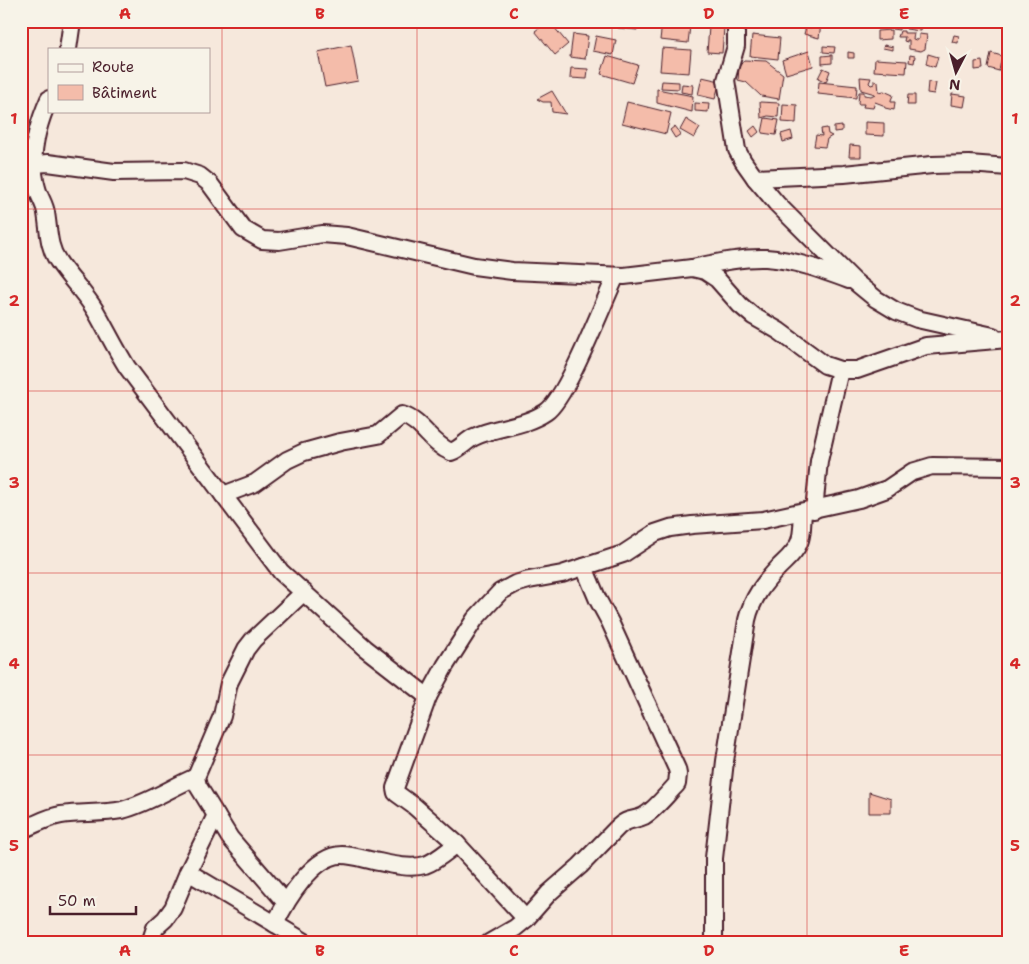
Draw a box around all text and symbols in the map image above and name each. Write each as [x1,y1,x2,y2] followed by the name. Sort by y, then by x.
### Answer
[119,3,131,24] text: A
[315,3,325,24] text: B
[509,3,519,24] text: C
[703,3,715,24] text: D
[899,3,909,24] text: E
[48,48,210,112] legend
[932,48,982,98] north arrow
[92,57,134,77] text: Route
[948,75,961,94] text: N
[92,83,157,103] text: Bâtiment
[10,108,18,129] text: 1
[1011,108,1019,129] text: 1
[8,290,20,311] text: 2
[1009,290,1021,311] text: 2
[8,472,20,493] text: 3
[1009,472,1021,493] text: 3
[8,653,20,674] text: 4
[1009,653,1021,674] text: 4
[9,835,19,856] text: 5
[1010,835,1020,856] text: 5
[50,884,136,916] scale bar
[58,891,96,911] text: 50 m
[119,940,131,961] text: A
[315,940,325,961] text: B
[509,940,519,961] text: C
[703,940,715,961] text: D
[899,940,909,961] text: E

